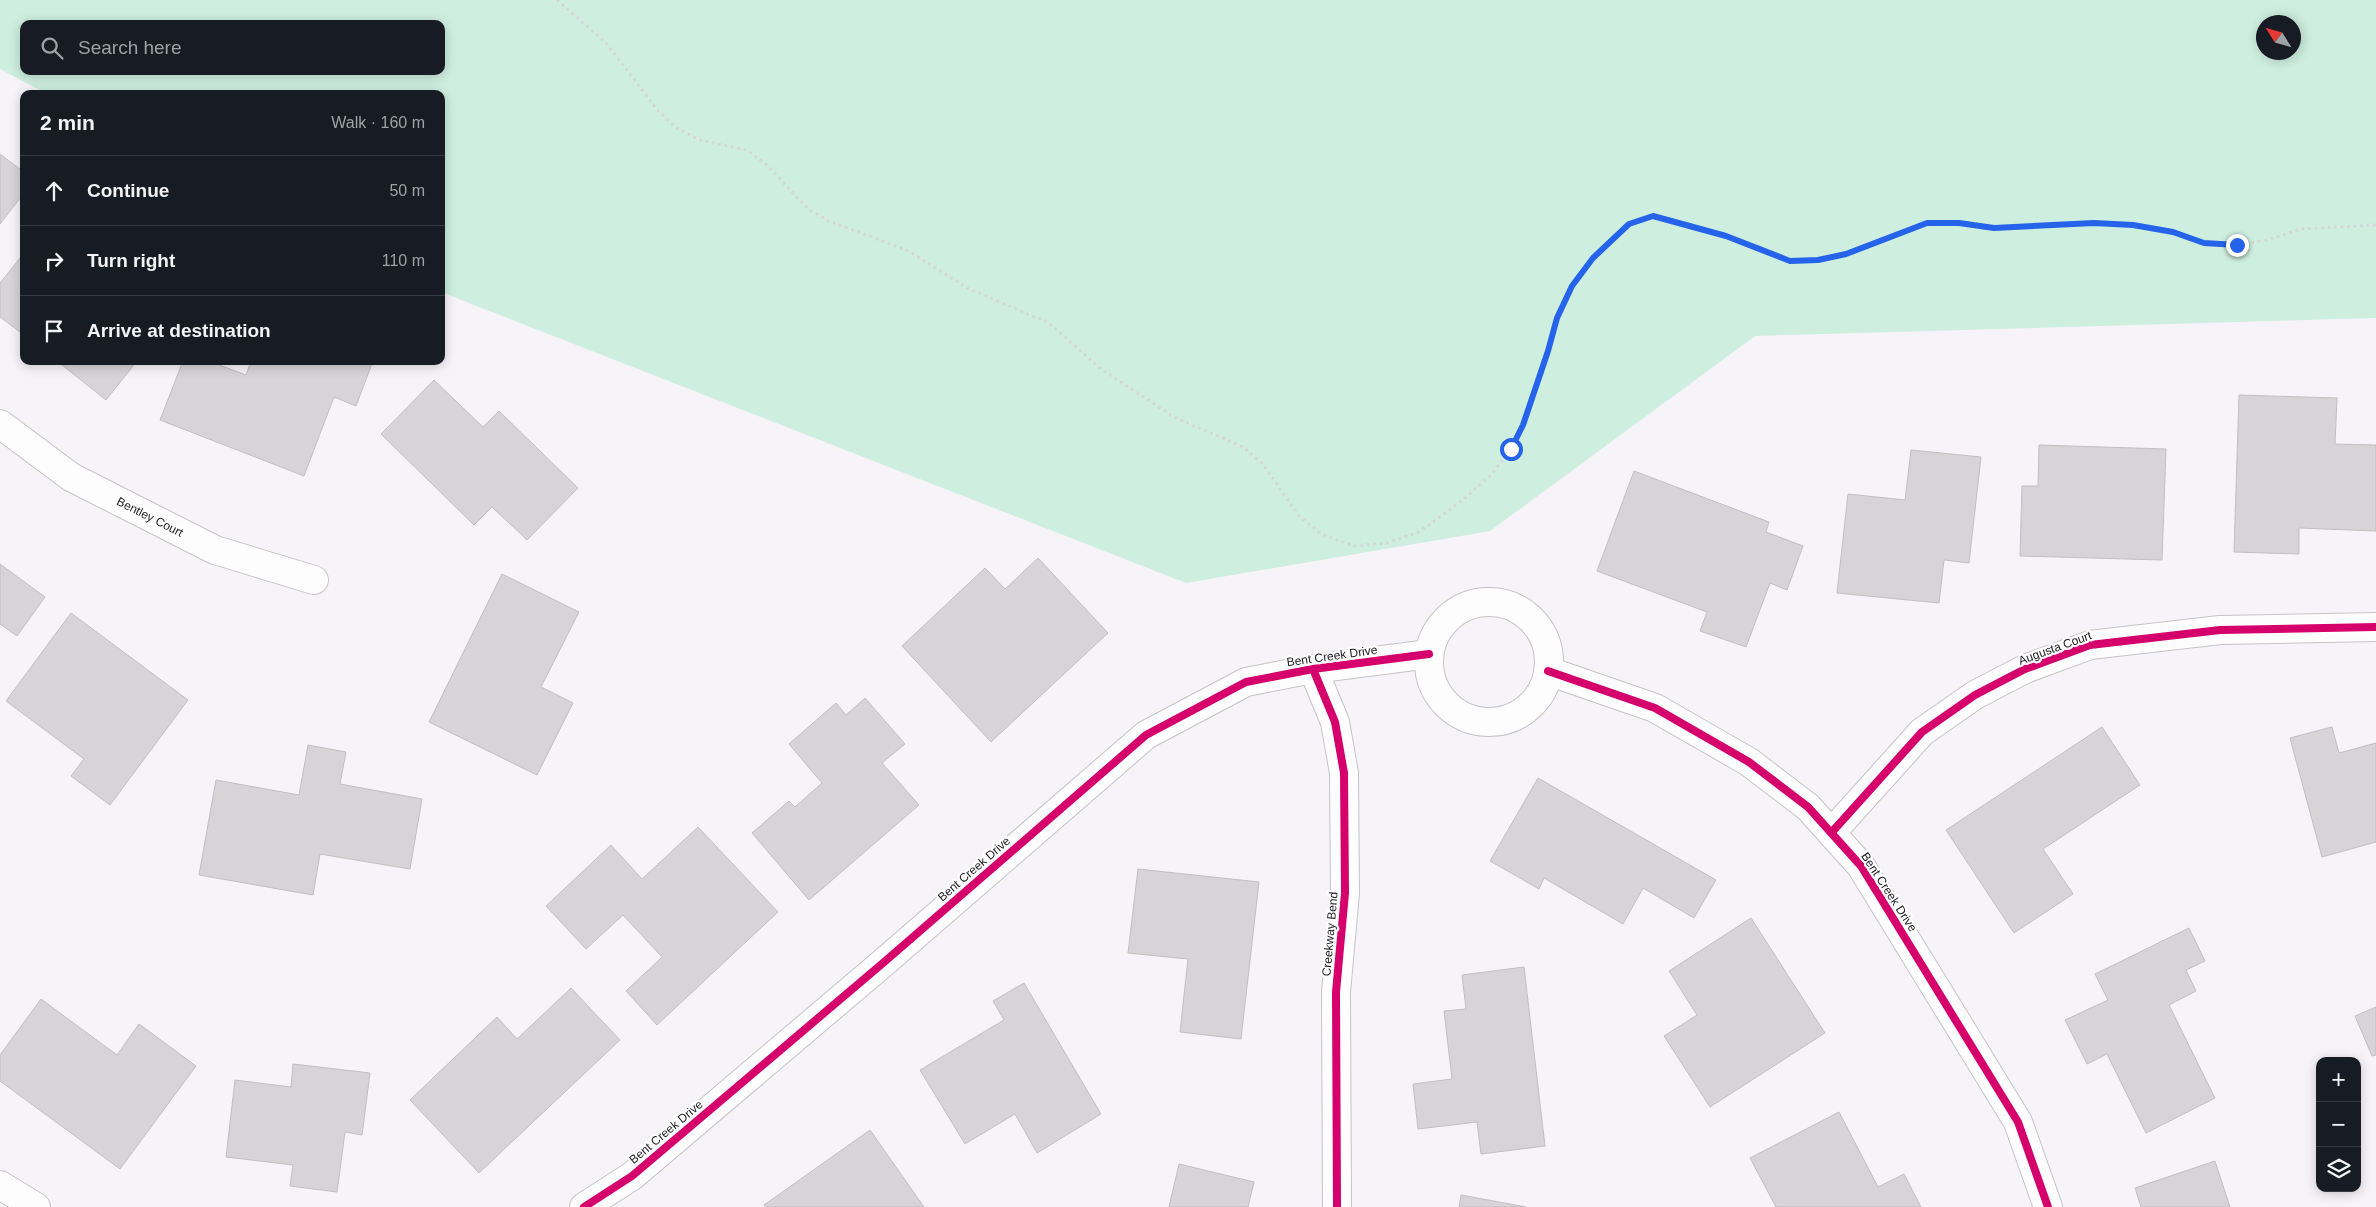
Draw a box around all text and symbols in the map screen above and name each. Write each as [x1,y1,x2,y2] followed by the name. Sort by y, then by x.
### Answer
[2256,15,2301,60] north arrow
[20,20,445,75] search box
[38,34,66,62] icon: search
[78,37,182,58] text: Search here
[40,111,95,134] text: 2 min
[331,114,425,131] text: Walk · 160 m
[40,177,68,205] icon: ahead
[87,180,169,201] text: Continue
[389,182,425,199] text: 50 m
[2226,234,2249,257] route end
[40,247,68,275] icon: right
[87,250,175,271] text: Turn right
[382,252,425,269] text: 110 m
[40,317,68,345] icon: arrive
[87,320,271,341] text: Arrive at destination
[1500,438,1523,461] route start
[114,494,186,540] street label: Bentley Court
[2017,628,2094,668] street label: Augusta Court
[1286,643,1379,669] street label: Bent Creek Drive
[935,834,1013,904] street label: Bent Creek Drive
[1858,850,1920,934] street label: Bent Creek Drive
[1319,891,1341,977] street label: Creekway Bend
[2316,1057,2361,1192] map controls
[2316,1057,2361,1102] button: +
[627,1097,706,1167] street label: Bent Creek Drive
[2316,1102,2361,1147] button: −
[2316,1147,2361,1192] button: layers

